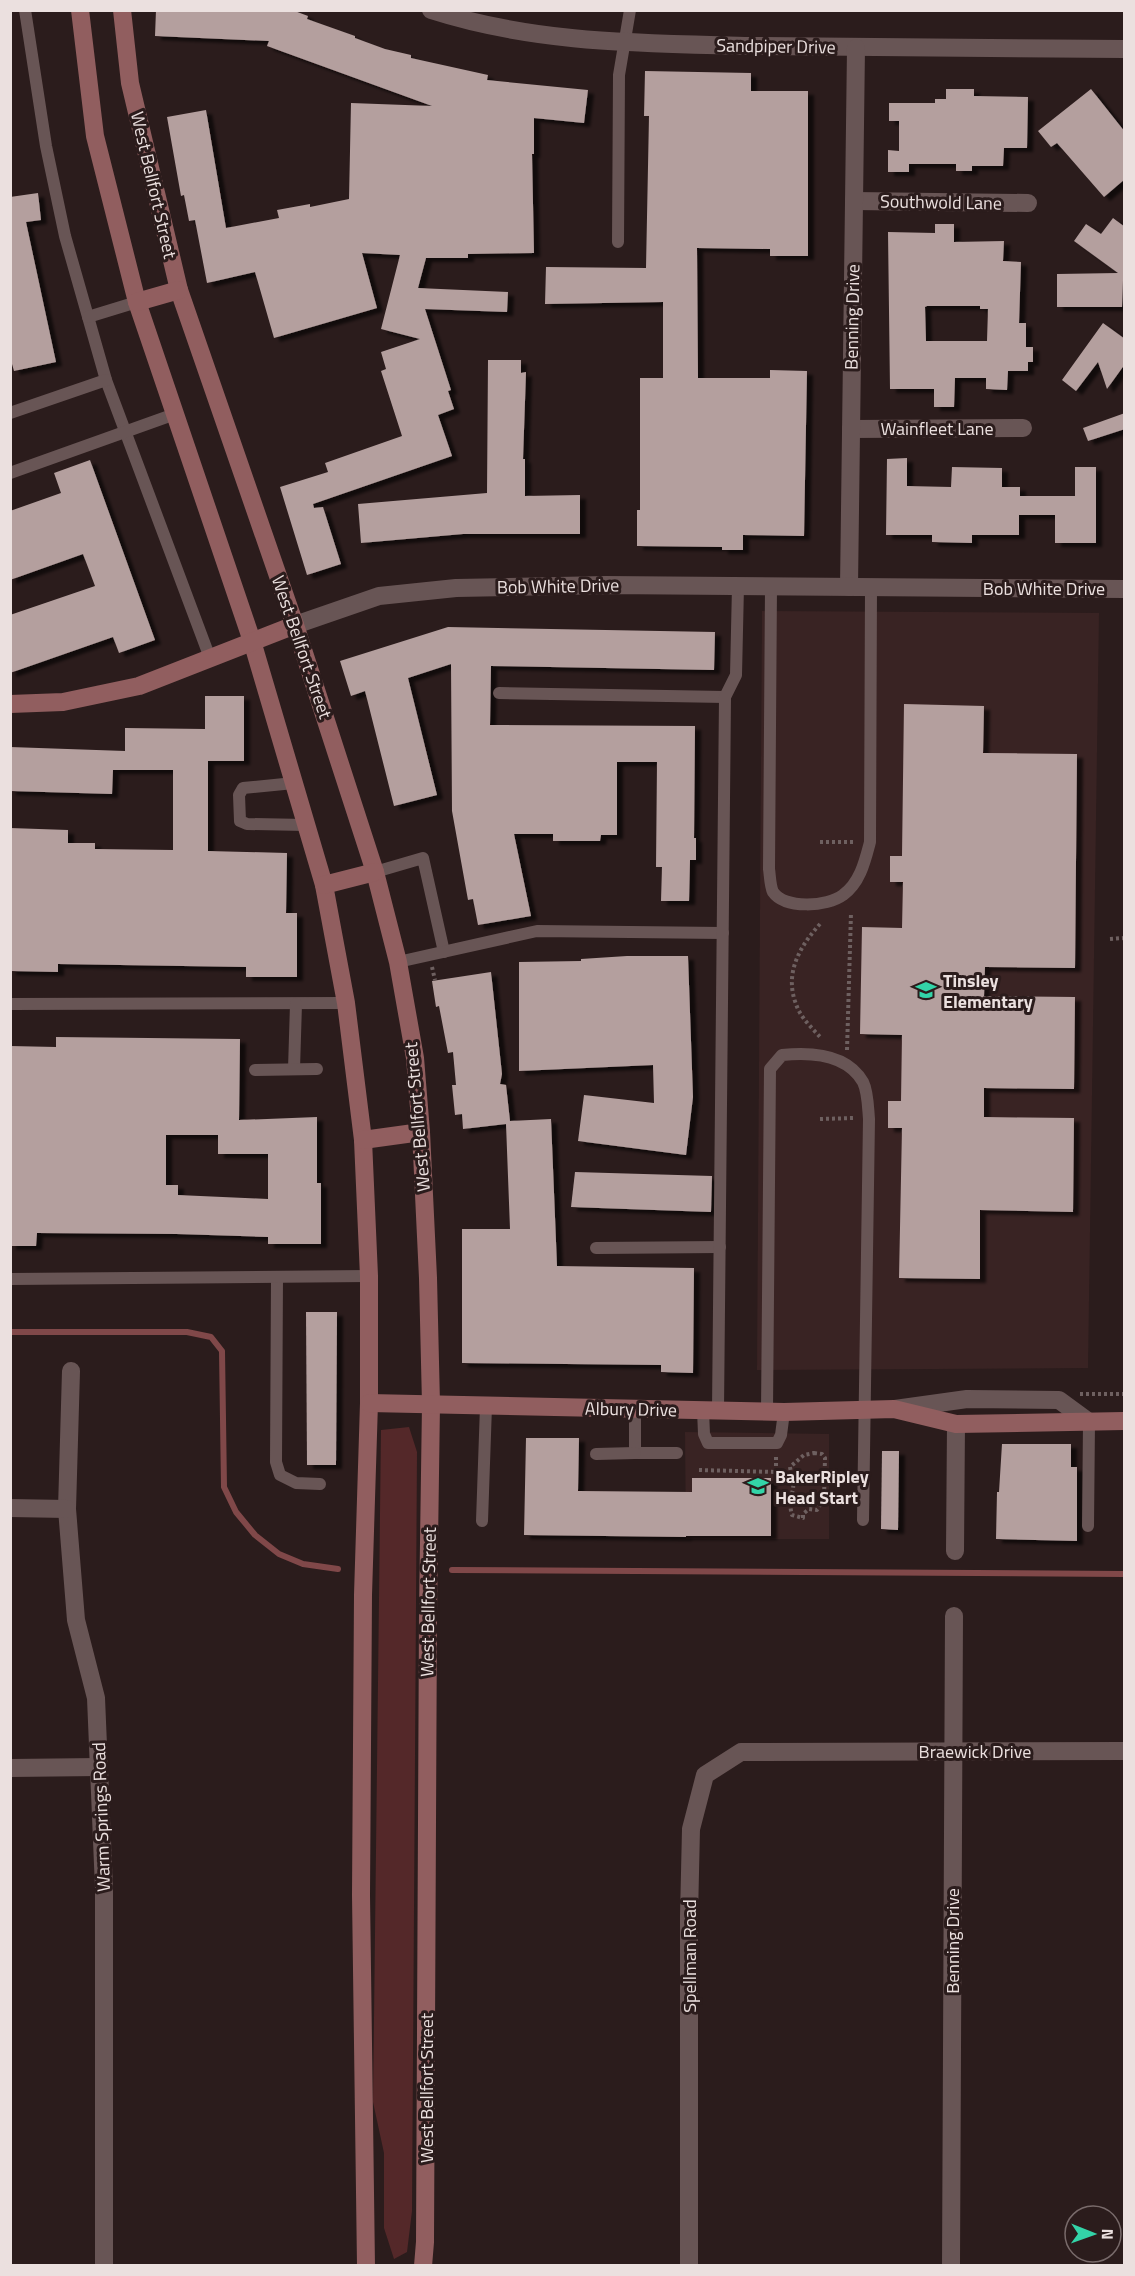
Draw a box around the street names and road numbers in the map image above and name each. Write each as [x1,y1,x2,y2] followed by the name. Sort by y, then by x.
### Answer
[716,31,836,61] street label: Sandpiper Drive
[124,109,184,262] street label: West Bellfort Street
[880,187,1002,217] street label: Southwold Lane
[838,264,866,370] street label: Benning Drive
[880,415,994,442] street label: Wainfleet Lane
[497,571,619,601] street label: Bob White Drive
[265,572,339,723] street label: West Bellfort Street
[983,575,1105,602] street label: Bob White Drive
[397,1040,437,1193] street label: West Bellfort Street
[585,1395,677,1423] street label: Albury Drive
[413,1526,443,1677] street label: West Bellfort Street
[919,1738,1031,1765] street label: Braewick Drive
[85,1742,117,1892] street label: Warm Springs Road
[939,1888,966,1994] street label: Benning Drive
[676,1899,703,2013] street label: Spellman Road
[413,2012,440,2163] street label: West Bellfort Street

